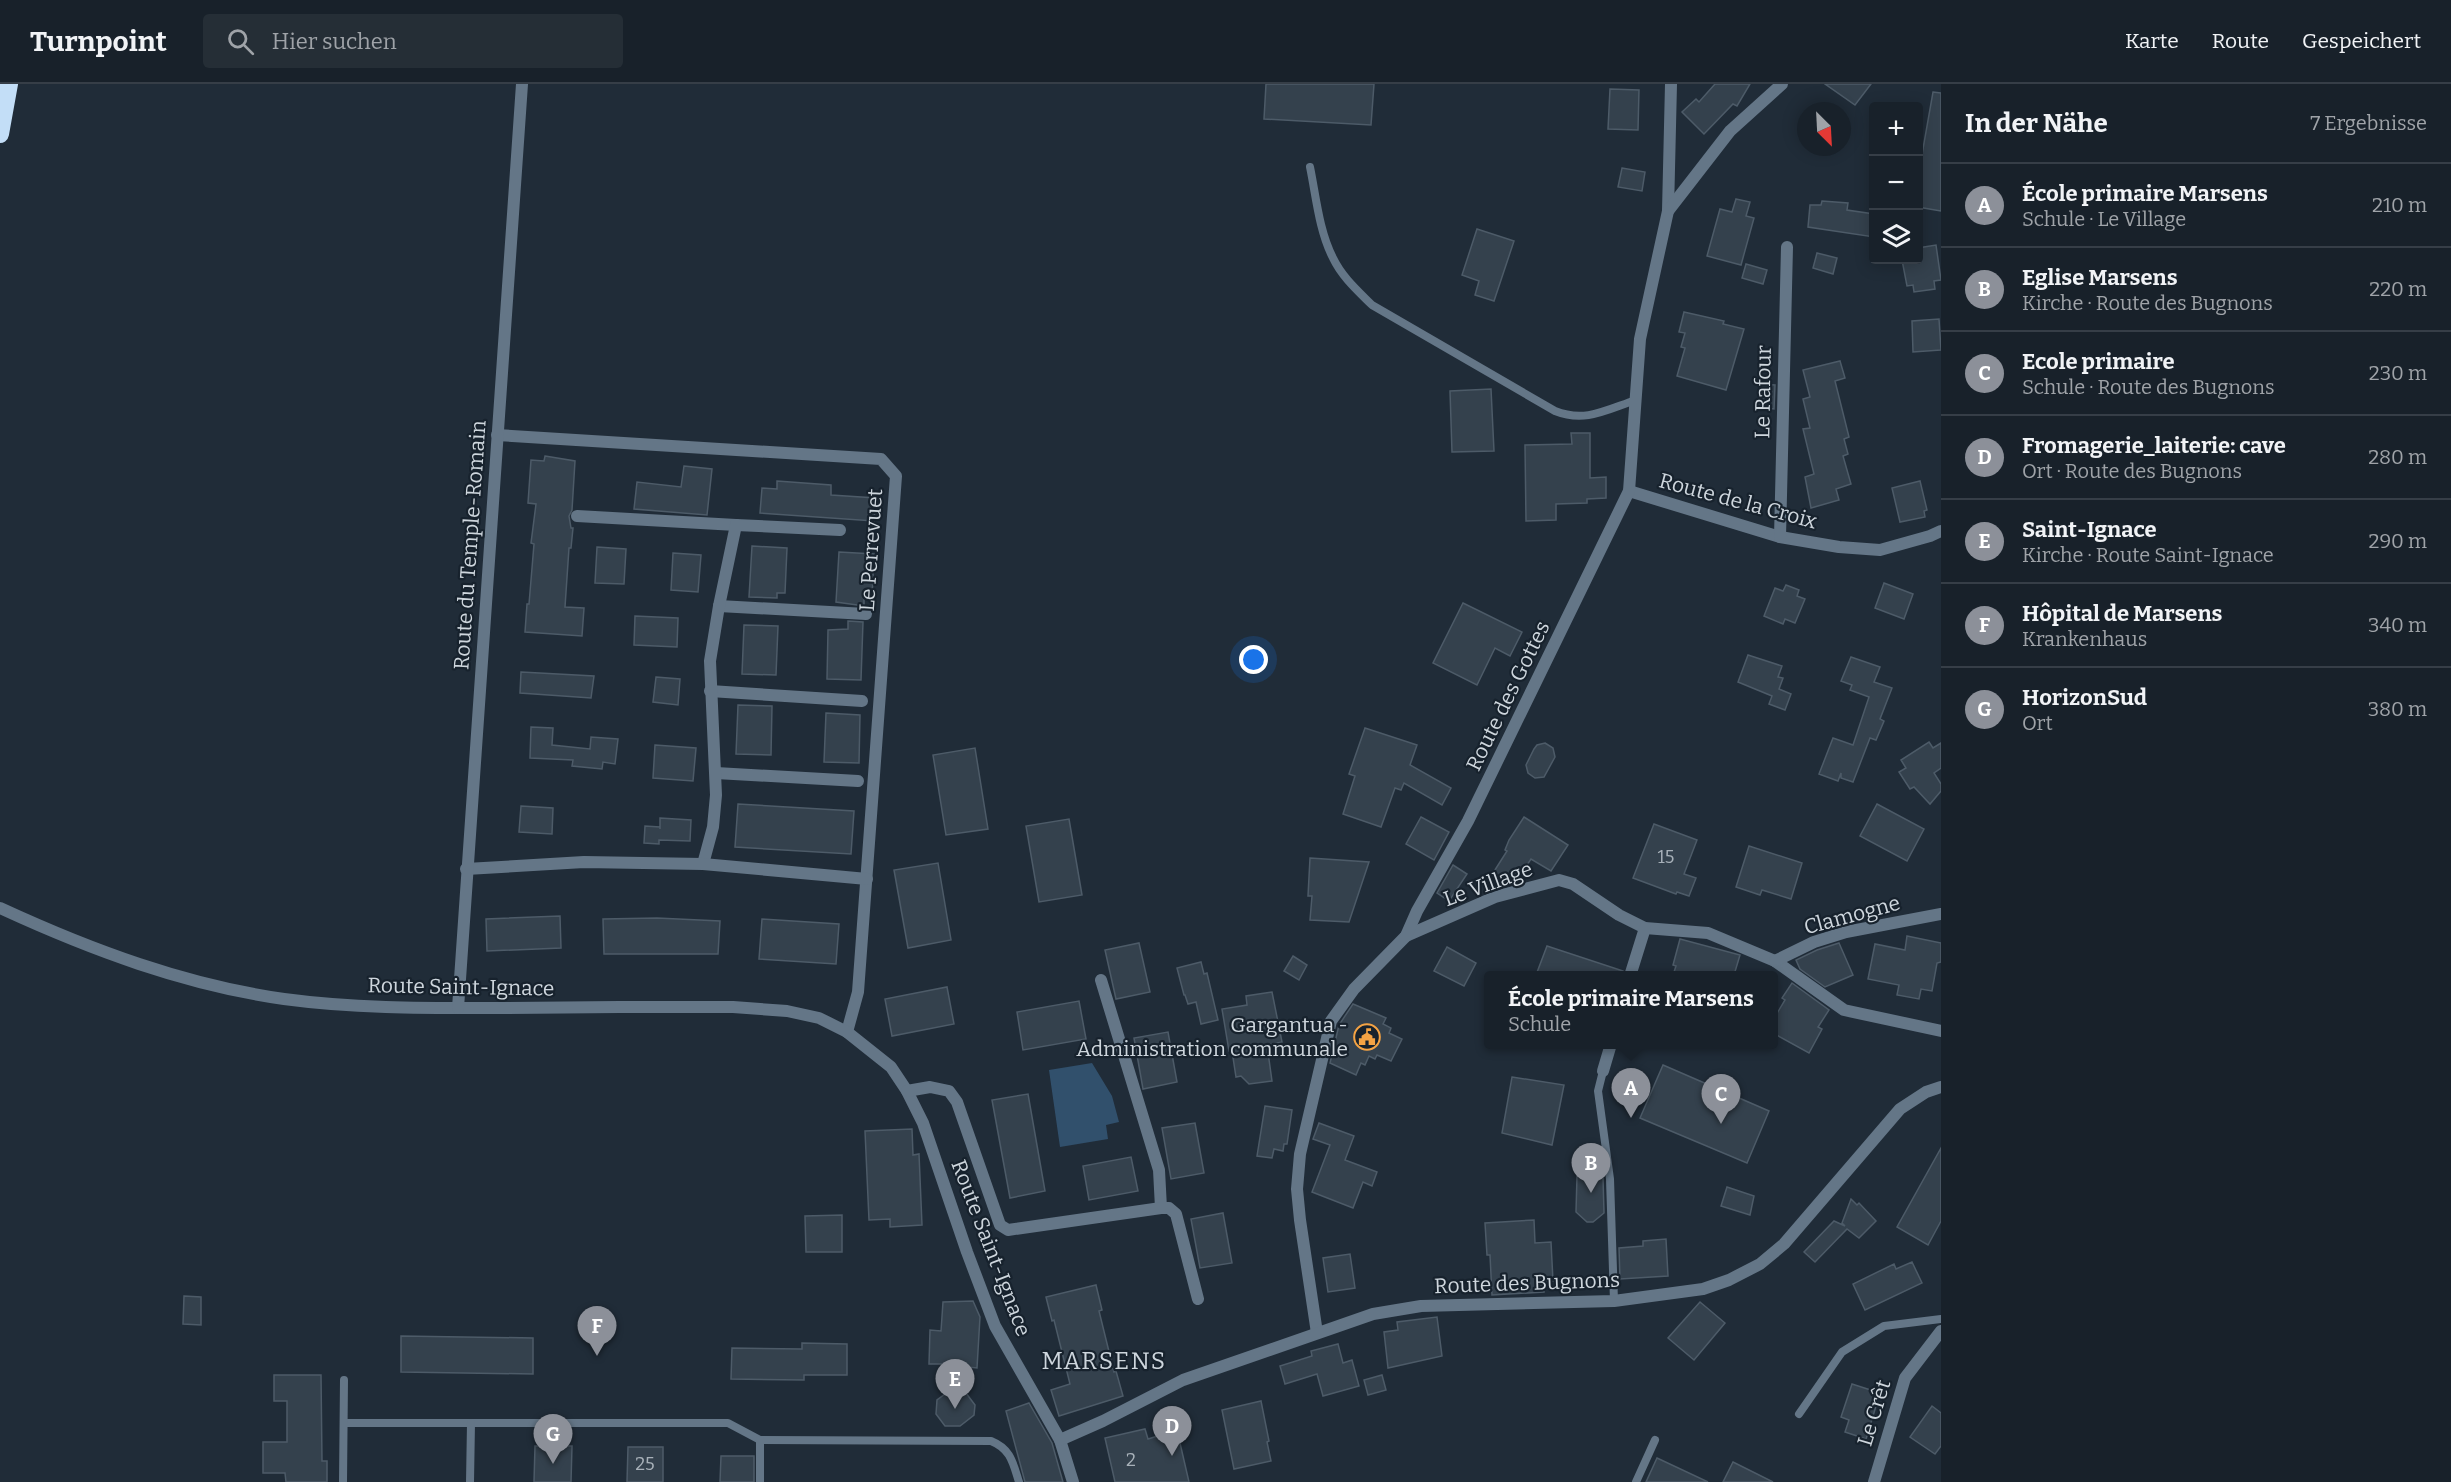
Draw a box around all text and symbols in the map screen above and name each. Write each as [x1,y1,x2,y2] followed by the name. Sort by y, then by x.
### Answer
[203,14,623,68] search box
[30,25,167,58] text: Turnpoint
[224,25,257,58] icon: search
[272,28,397,55] text: Hier suchen
[2125,28,2179,54] text: Karte
[2212,28,2269,54] text: Route
[2302,28,2421,54] text: Gespeichert
[1797,102,1851,156] north arrow
[1869,102,1923,264] map controls
[1869,102,1923,156] button: +
[1965,108,2108,139] text: In der Nähe
[2310,111,2427,135] text: 7 Ergebnisse
[1869,156,1923,210] button: −
[2022,180,2268,207] text: École primaire Marsens
[1977,193,1992,217] text: A
[2372,193,2427,217] text: 210 m
[2022,207,2186,231] text: Schule · Le Village
[1869,210,1923,264] button: layers
[2022,264,2178,291] text: Eglise Marsens
[1978,277,1991,301] text: B
[2369,277,2427,301] text: 220 m
[2022,291,2273,315] text: Kirche · Route des Bugnons
[1749,345,1777,439] street label: Le Rafour
[2022,348,2175,375] text: Ecole primaire
[1978,361,1991,385] text: C
[2369,361,2427,385] text: 230 m
[2022,375,2275,399] text: Schule · Route des Bugnons
[448,419,492,671] street label: Route du Temple-Romain
[2022,432,2286,459] text: Fromagerie_laiterie: cave
[1977,445,1992,469] text: D
[2368,445,2427,469] text: 280 m
[2022,459,2242,483] text: Ort · Route des Bugnons
[1656,467,1820,535] street label: Route de la Croix
[854,487,888,612] street label: Le Perrevuet
[2022,516,2157,543] text: Saint-Ignace
[1978,529,1991,553] text: E
[2369,529,2427,553] text: 290 m
[2022,543,2274,567] text: Kirche · Route Saint-Ignace
[2022,600,2222,627] text: Hôpital de Marsens
[1979,613,1990,637] text: F
[2368,613,2427,637] text: 340 m
[1460,617,1556,775] street label: Route des Gottes
[2022,627,2147,651] text: Krankenhaus
[1239,645,1268,674] your location
[2022,684,2147,711] text: HorizonSud
[1977,697,1992,721] text: G
[2368,697,2427,721] text: 380 m
[2022,711,2053,735] text: Ort
[1658,846,1674,868] house number: 15
[1440,856,1536,912] street label: Le Village
[1801,890,1903,940] street label: Clamogne
[1484,971,1778,1049] popup
[367,972,555,1002] street label: Route Saint-Ignace
[1508,985,1754,1012] text: École primaire Marsens
[1076,1012,1348,1062] place label: Gargantua - Administration communale
[1508,1012,1571,1036] text: Schule
[1352,1022,1382,1052] public building icon: Gargantua - Administration communale
[1612,1068,1650,1118] pin: A
[1702,1074,1740,1124] pin: C
[1572,1144,1610,1193] pin: B
[945,1156,1037,1340] street label: Route Saint-Ignace
[1434,1267,1620,1299] street label: Route des Bugnons
[578,1306,616,1356] pin: F
[1041,1347,1167,1375] district label: MARSENS
[936,1360,974,1409] pin: E
[1852,1376,1896,1449] street label: Le Crêt
[1152,1406,1192,1456] pin: D
[534,1414,572,1464] pin: G
[1126,1449,1136,1471] house number: 2
[635,1453,655,1475] house number: 25

